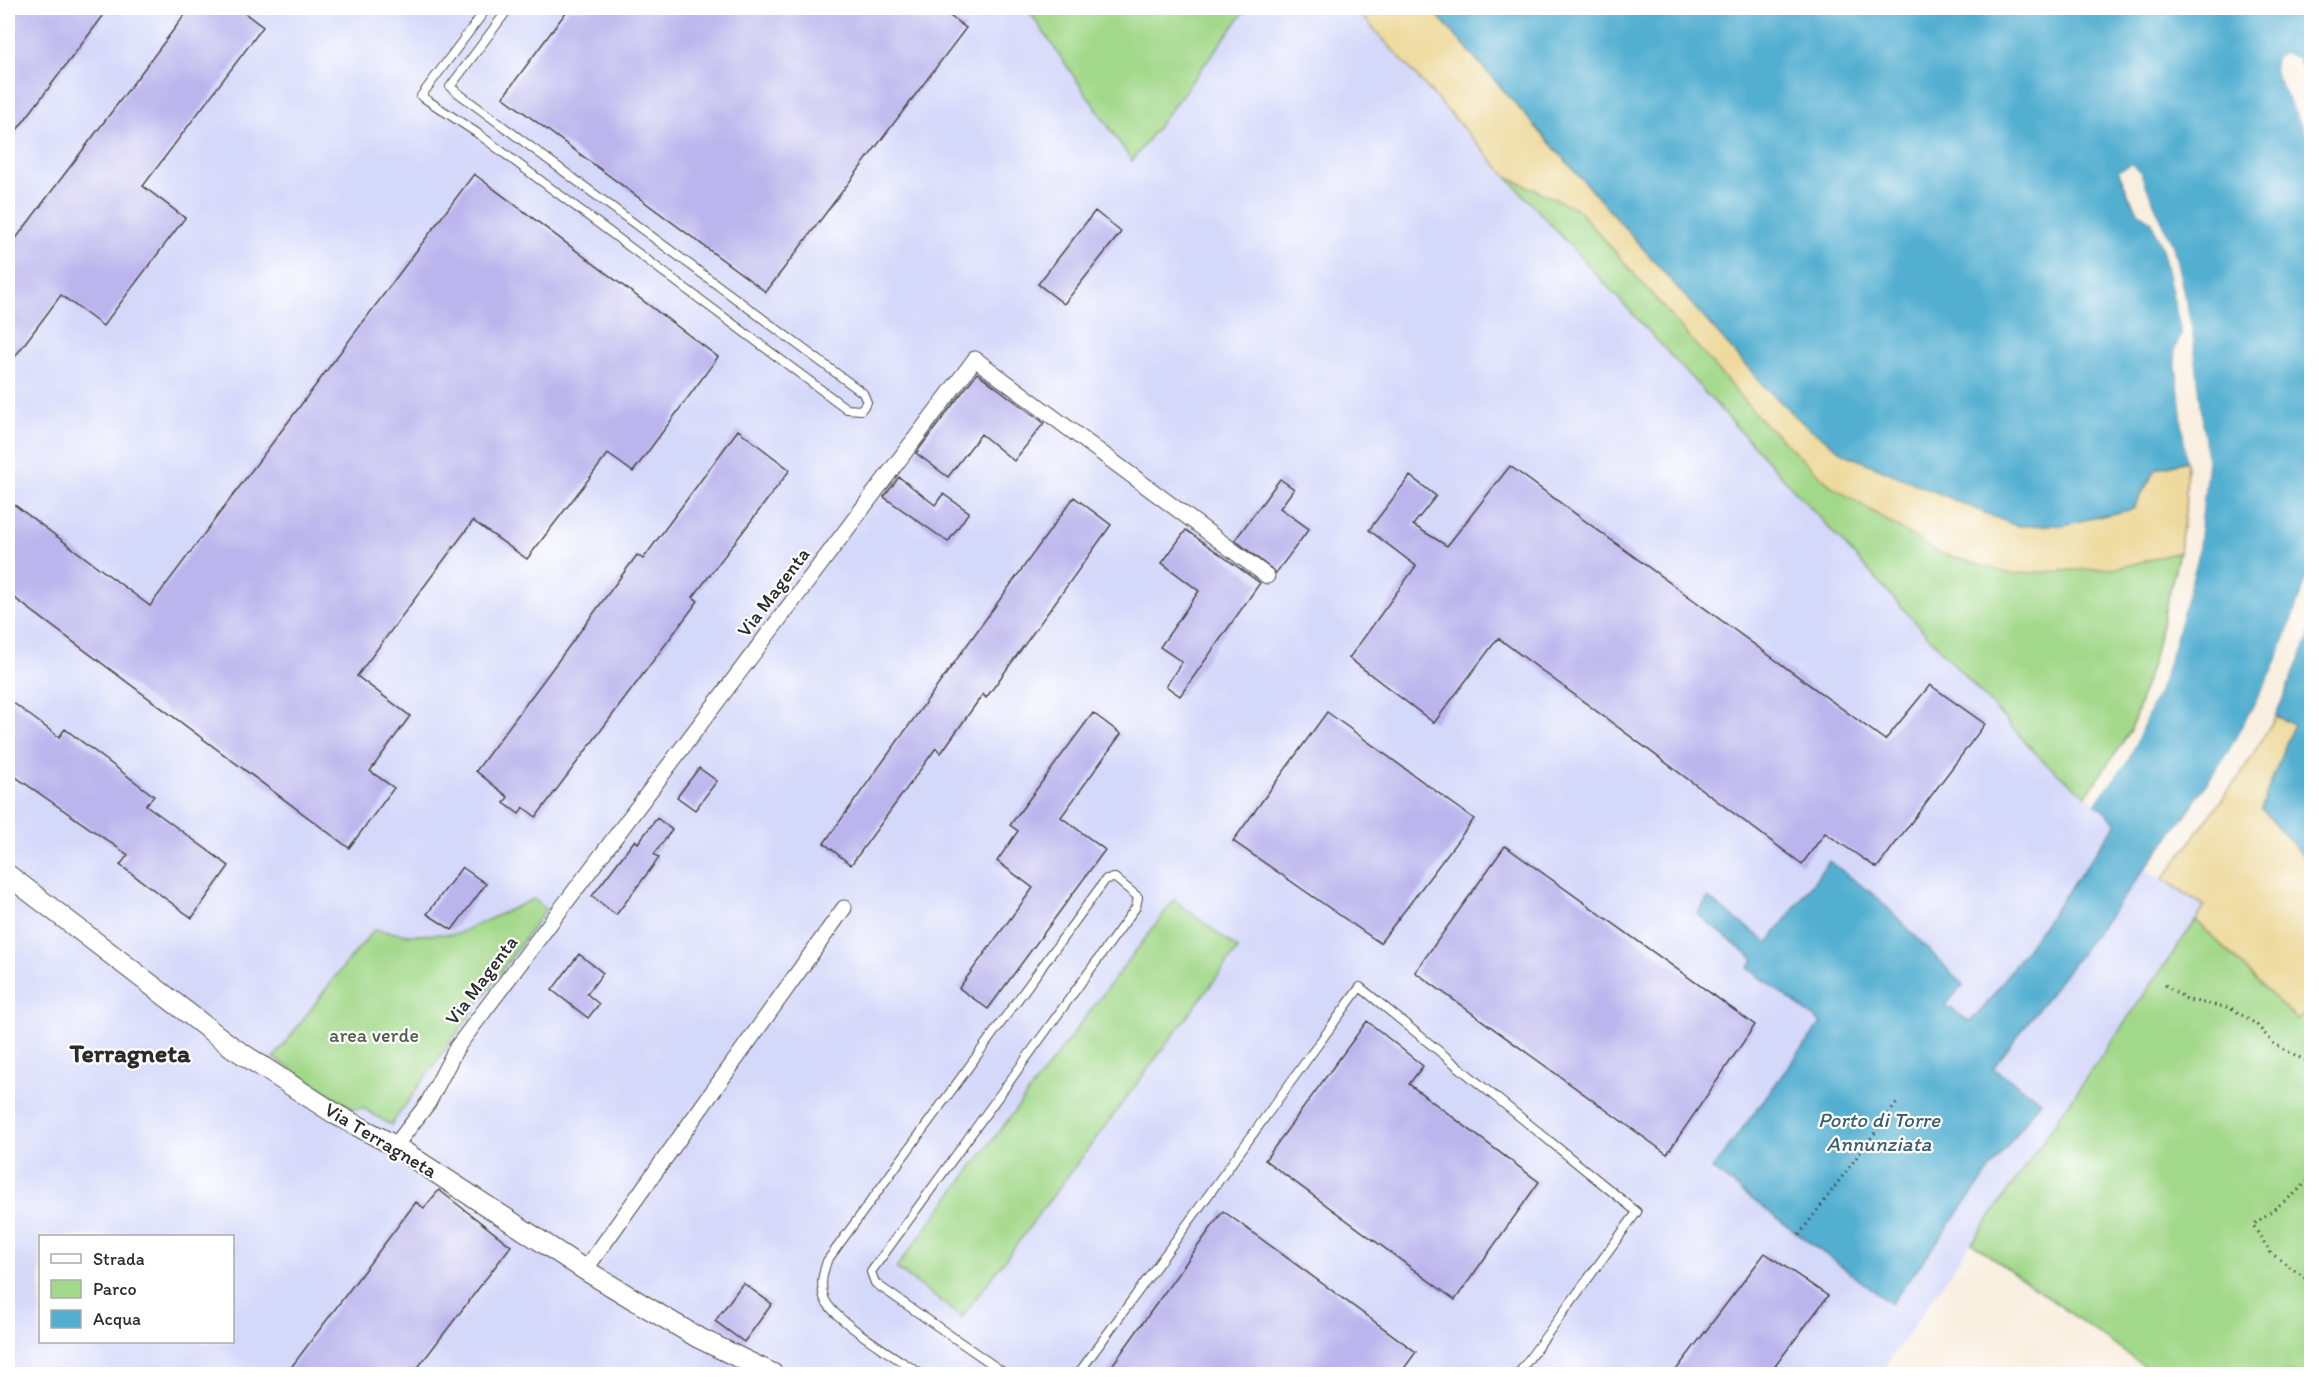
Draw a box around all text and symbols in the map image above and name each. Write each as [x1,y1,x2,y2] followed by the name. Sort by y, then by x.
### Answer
[732,542,814,641] street label: Via Magenta
[440,930,522,1029] street label: Via Magenta
[329,1023,419,1047] park label: area verde
[68,1037,191,1069] district label: Terragneta
[320,1097,442,1183] street label: Via Terragneta
[1818,1107,1941,1156] water label: Porto di Torre Annunziata
[39,1235,234,1343] legend
[93,1248,145,1270] text: Strada
[93,1278,137,1300] text: Parco
[93,1308,141,1330] text: Acqua

